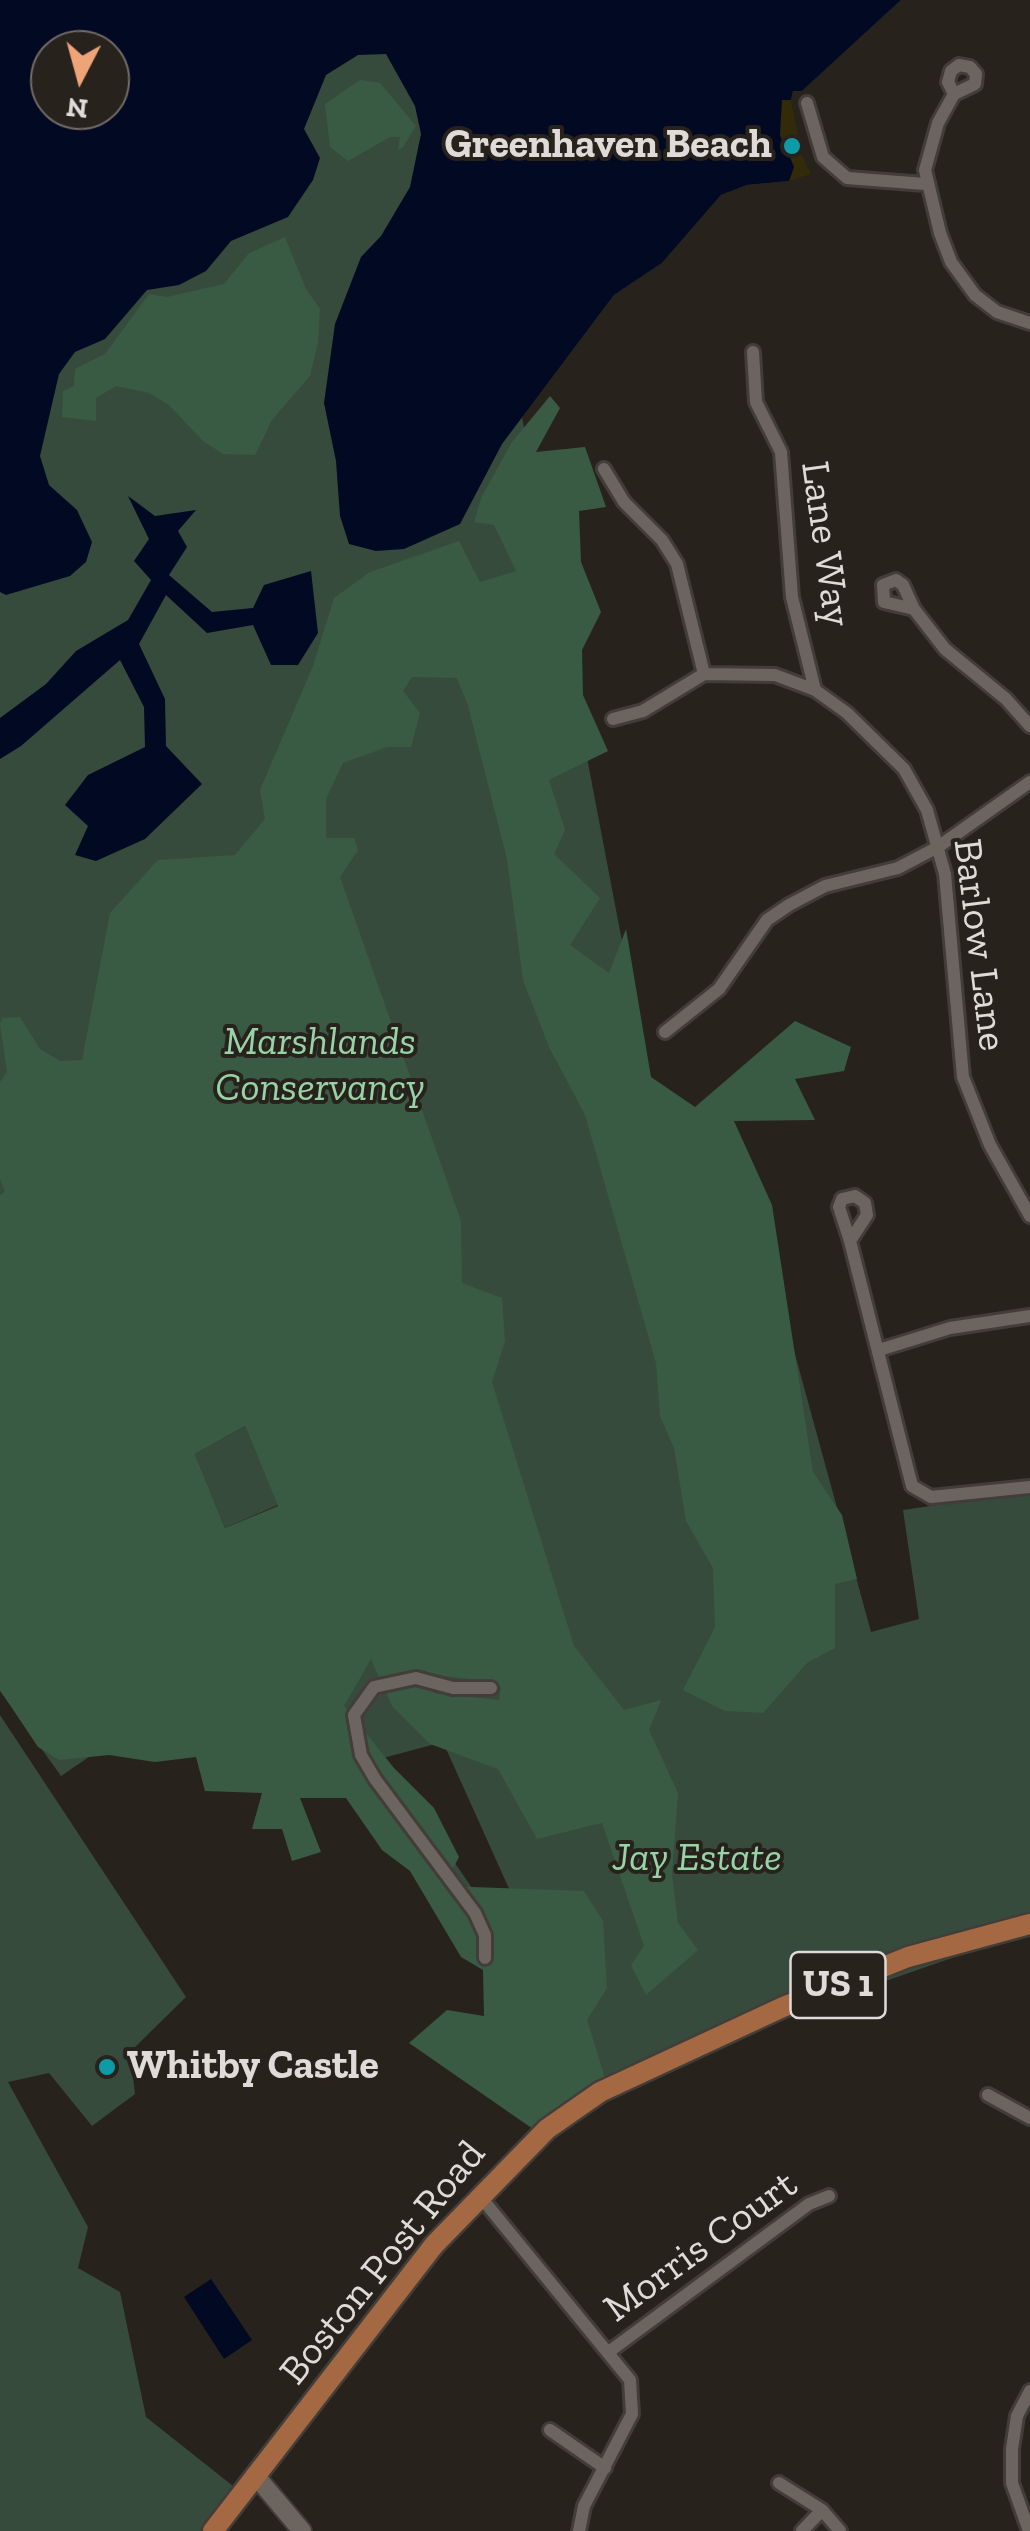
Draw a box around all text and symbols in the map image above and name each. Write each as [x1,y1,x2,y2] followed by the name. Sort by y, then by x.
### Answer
[30,30,130,130] north arrow
[65,91,89,126] text: N
[445,122,772,170] place label: Greenhaven Beach
[781,135,803,157] marker: Greenhaven Beach
[790,458,860,630] street label: Lane Way
[942,836,1016,1054] street label: Barlow Lane
[215,1019,425,1113] park label: Marshlands Conservancy
[612,1835,782,1883] park label: Jay Estate
[790,1952,886,2018] road number: US 1
[127,2043,379,2091] place label: Whitby Castle
[96,2056,118,2078] marker: Whitby Castle
[270,2131,496,2395] street label: Boston Post Road
[595,2161,807,2333] street label: Morris Court

